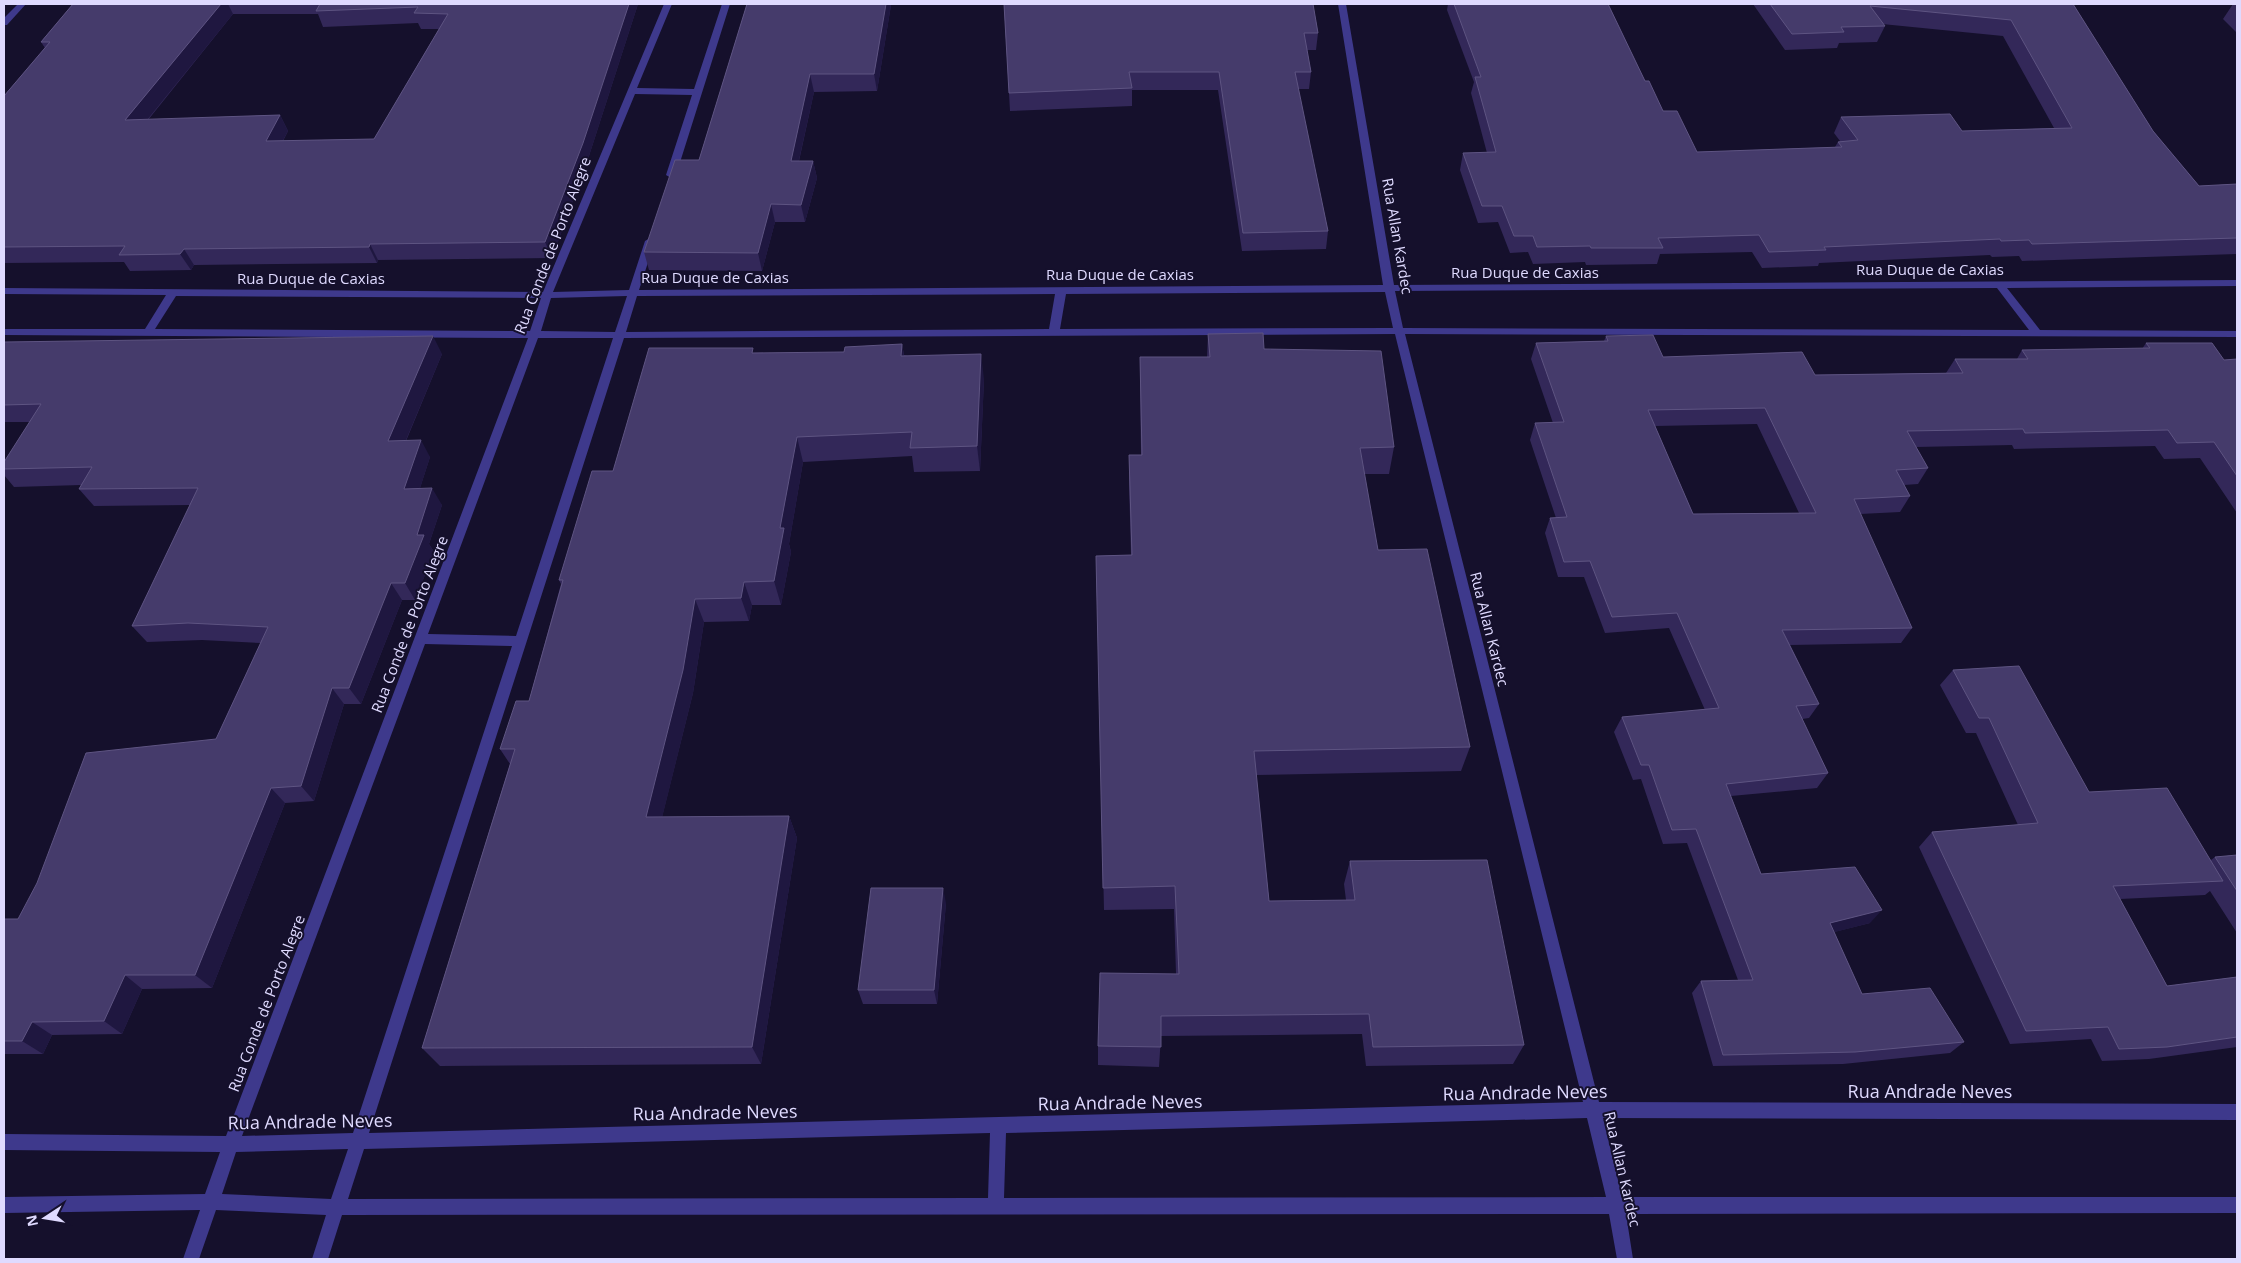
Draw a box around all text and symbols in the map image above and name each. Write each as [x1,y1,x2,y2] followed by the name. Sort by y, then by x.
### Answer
[509,154,595,336] street label: Rua Conde de Porto Alegre
[1378,176,1418,296] street label: Rua Allan Kardec
[1856,259,2004,279] street label: Rua Duque de Caxias
[1451,262,1599,282] street label: Rua Duque de Caxias
[1046,264,1194,284] street label: Rua Duque de Caxias
[641,267,789,287] street label: Rua Duque de Caxias
[237,268,385,288] street label: Rua Duque de Caxias
[366,533,452,715] street label: Rua Conde de Porto Alegre
[1466,570,1514,688] street label: Rua Allan Kardec
[223,912,309,1094] street label: Rua Conde de Porto Alegre
[1442,1079,1608,1105] street label: Rua Andrade Neves
[1848,1079,2012,1103] street label: Rua Andrade Neves
[1037,1089,1203,1115] street label: Rua Andrade Neves
[632,1099,798,1125] street label: Rua Andrade Neves
[227,1108,393,1134] street label: Rua Andrade Neves
[1600,1109,1646,1229] street label: Rua Allan Kardec
[20,1193,70,1243] north arrow
[21,1213,42,1228] text: N

